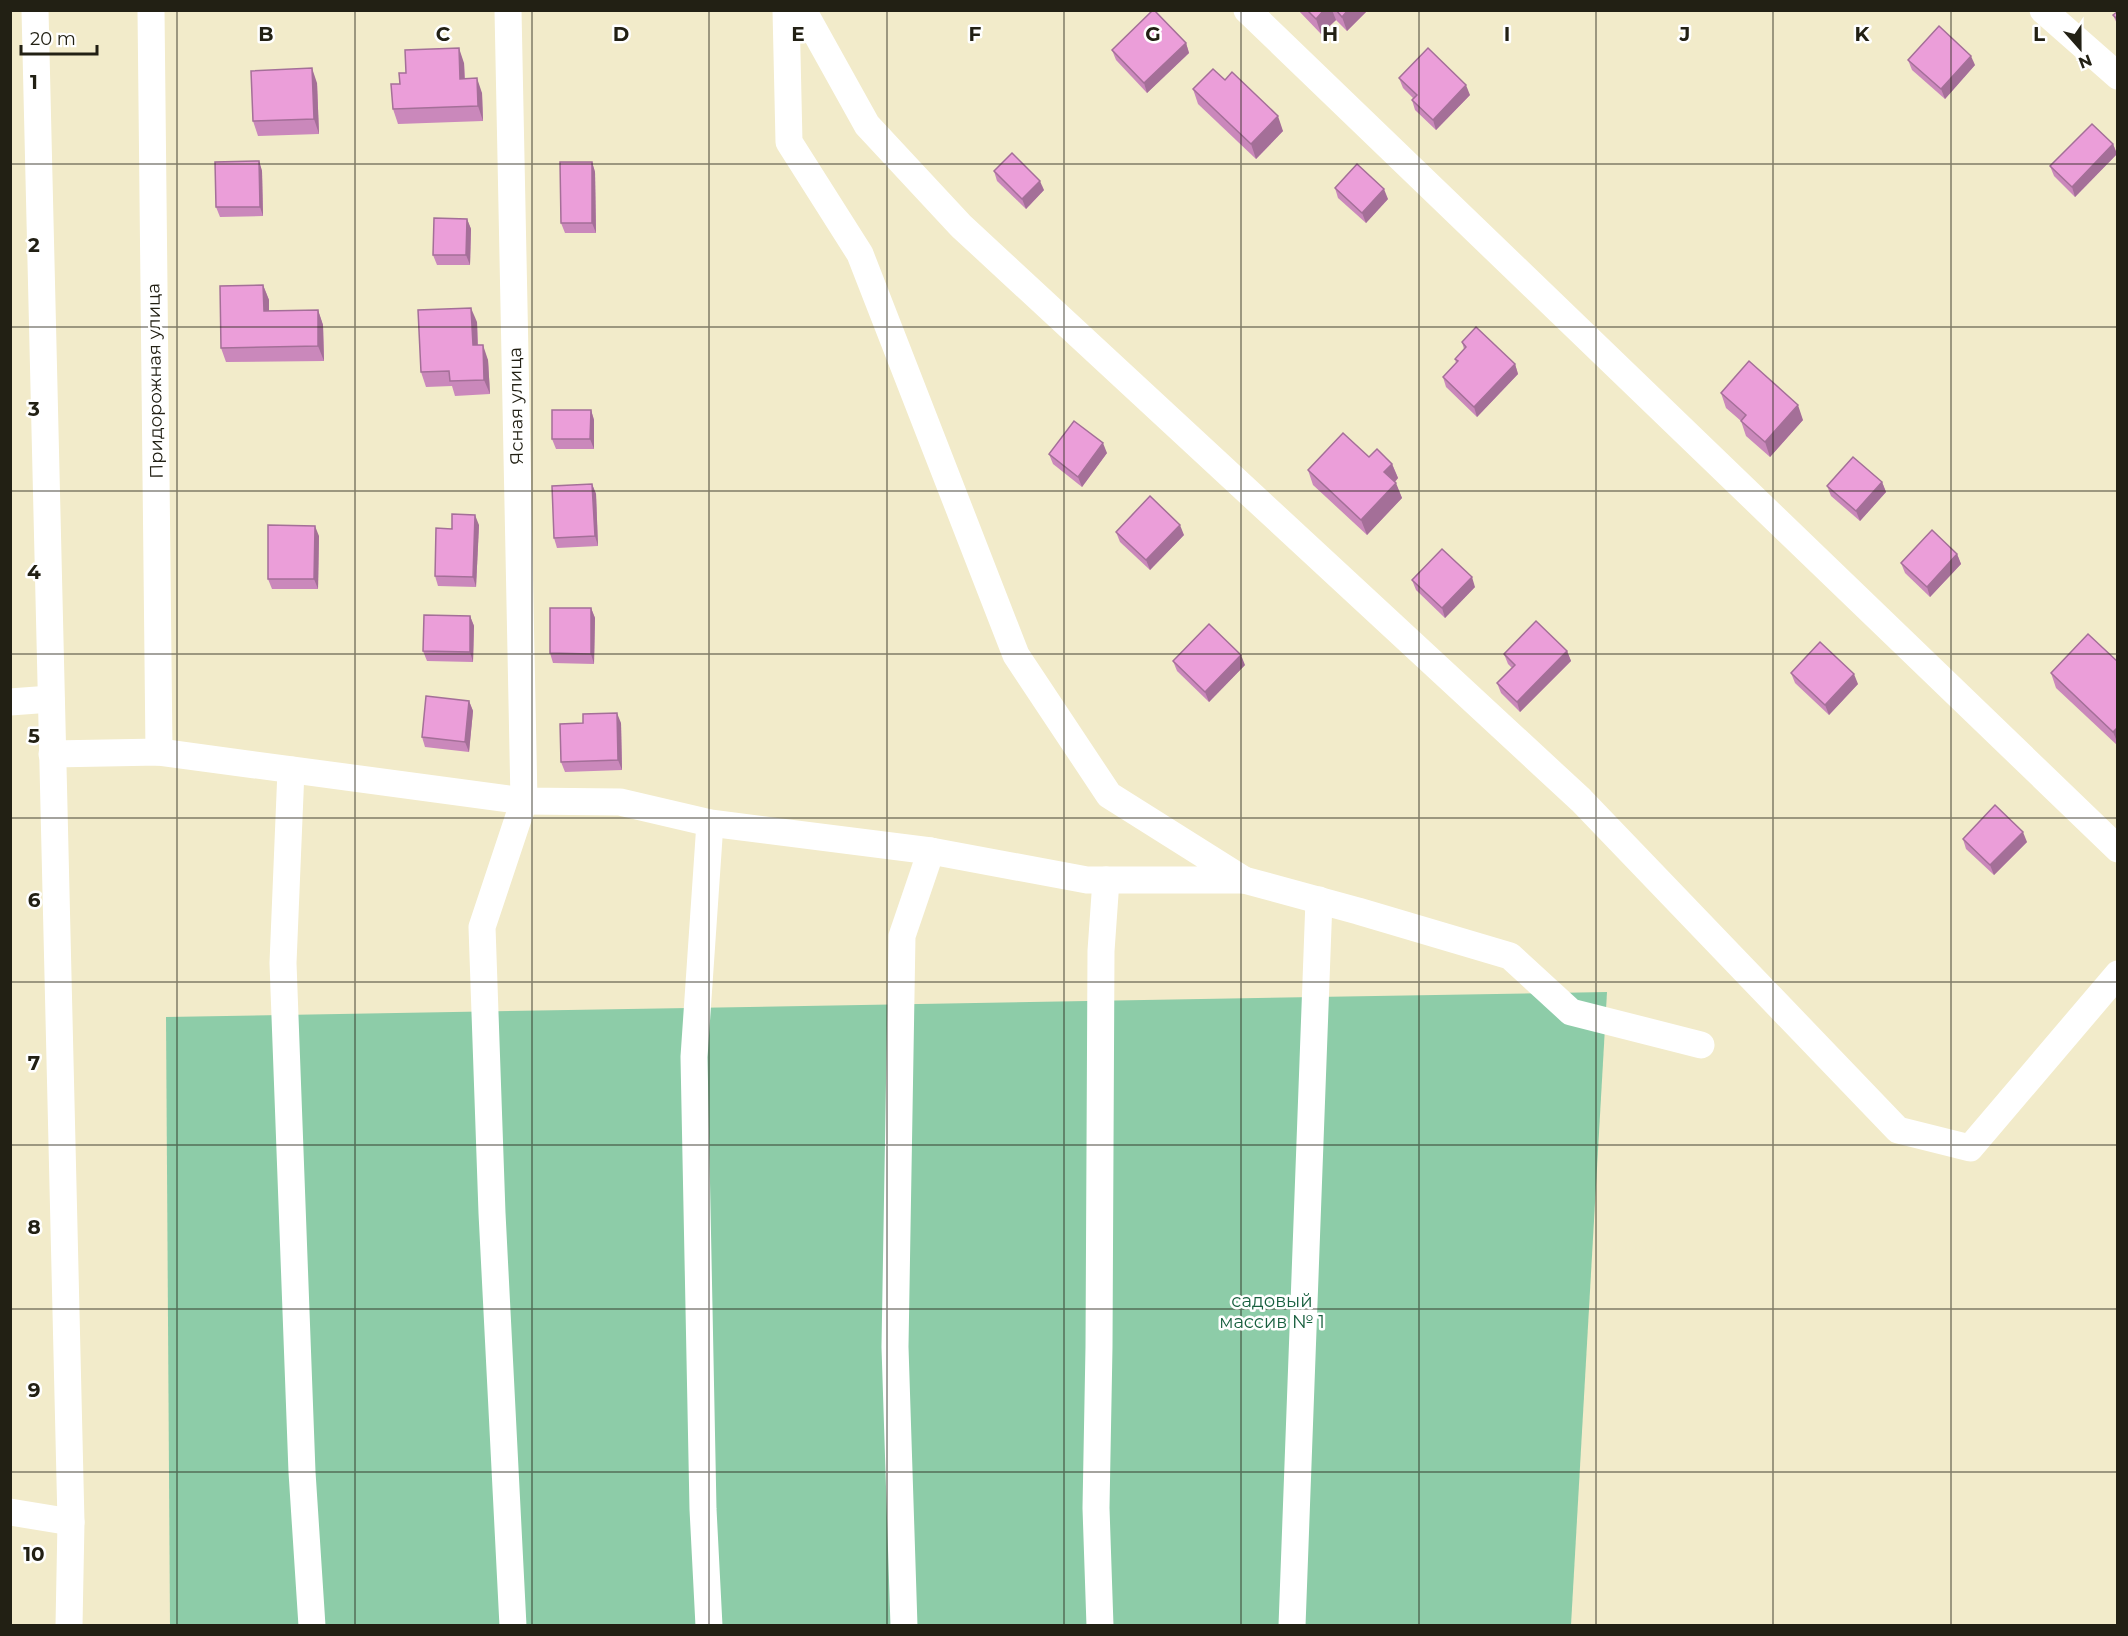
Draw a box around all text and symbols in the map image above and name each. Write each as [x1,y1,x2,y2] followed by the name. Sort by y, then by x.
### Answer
[21,18,98,56] scale bar
[2050,18,2110,78] north arrow
[258,22,274,46] text: B
[436,22,451,46] text: C
[613,22,629,46] text: D
[791,22,805,46] text: E
[969,22,982,46] text: F
[1145,22,1161,46] text: G
[1322,22,1338,46] text: H
[1504,22,1510,46] text: I
[1679,22,1690,46] text: J
[1855,22,1871,46] text: K
[2033,22,2045,46] text: L
[30,28,76,50] text: 20 m
[2076,50,2095,73] text: N
[30,70,38,94] text: 1
[28,233,40,257] text: 2
[142,283,168,479] street label: Придорожная улица
[504,347,528,465] street label: Ясная улица
[27,397,40,421] text: 3
[27,560,41,584] text: 4
[28,724,40,748] text: 5
[28,888,41,912] text: 6
[28,1051,40,1075] text: 7
[27,1215,41,1239] text: 8
[1219,1290,1325,1333] park label: садовый массив № 1
[28,1378,40,1402] text: 9
[23,1542,45,1566] text: 10

